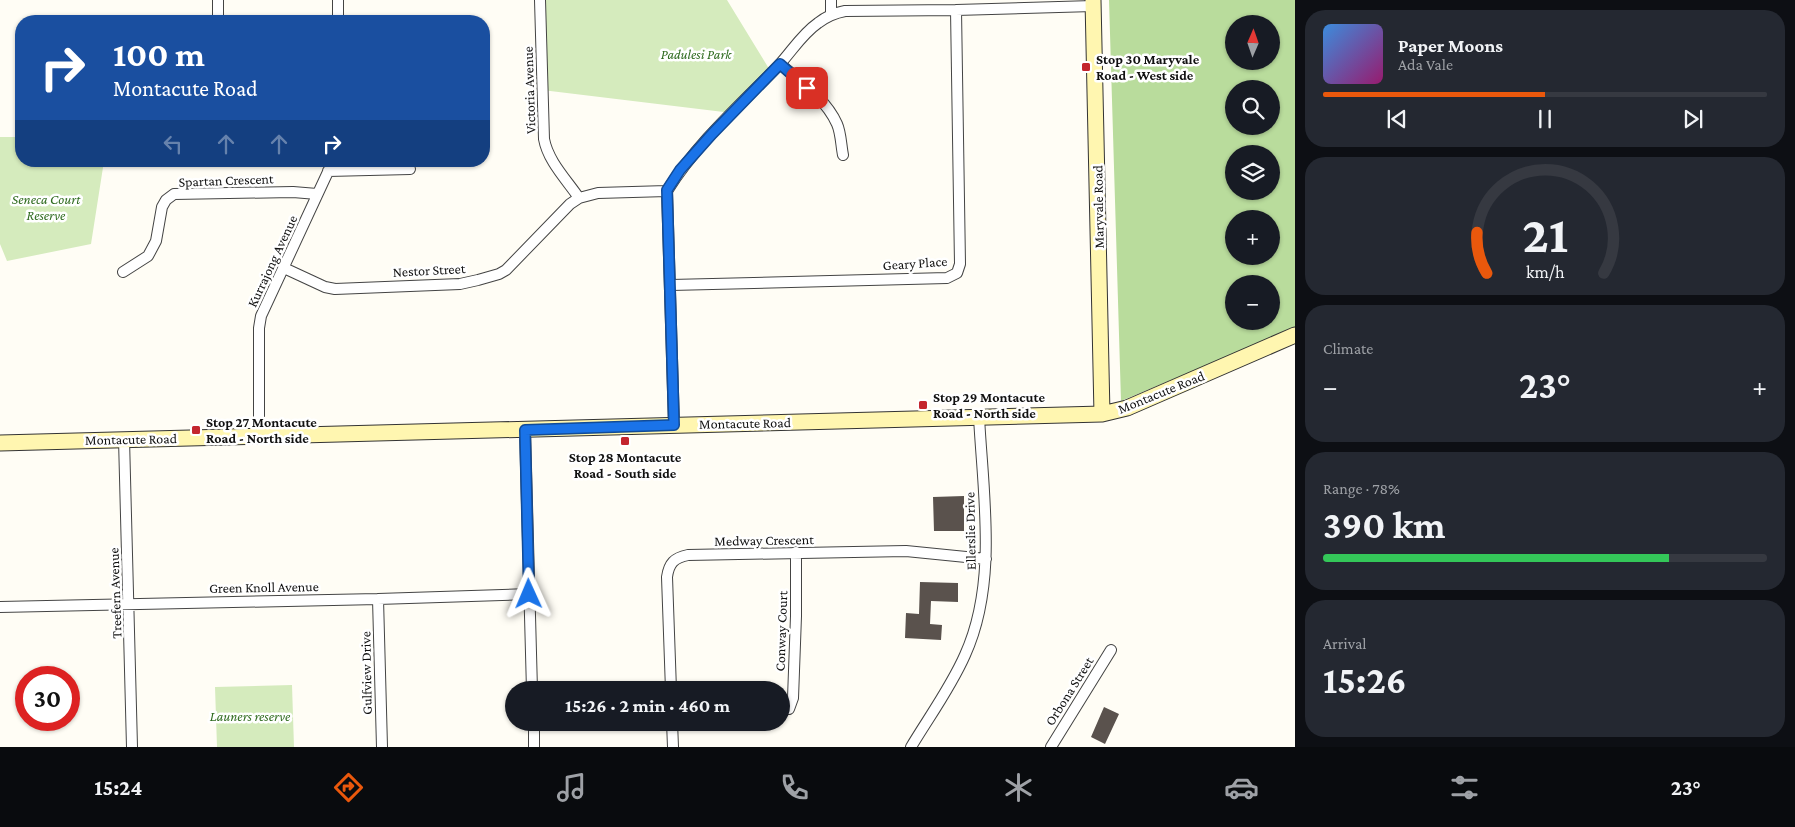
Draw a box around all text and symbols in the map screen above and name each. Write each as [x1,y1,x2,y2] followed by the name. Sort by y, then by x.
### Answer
[1225,15,1280,70] north arrow
[1225,15,1280,330] map controls
[30,35,95,100] icon: right
[113,35,205,74] text: 100 m
[1398,35,1503,56] text: Paper Moons
[519,46,539,134] street label: Victoria Avenue
[661,46,732,62] park label: Padulesi Park
[1096,51,1200,83] place label: Stop 30 Maryvale Road - West side
[1398,56,1453,73] text: Ada Vale
[1080,61,1092,73] marker: Stop 30 Maryvale Road - West side
[786,67,828,109] pin
[793,74,821,102] icon: arrive
[113,76,258,101] text: Montacute Road
[1225,80,1280,135] button: search
[1383,105,1411,133] icon: previous
[1531,105,1559,133] icon: pause
[1679,105,1707,133] icon: next
[159,130,187,158] icon: left
[212,130,240,158] icon: ahead
[265,130,293,158] icon: ahead
[318,130,346,158] icon: right
[1225,145,1280,200] button: layers
[1089,165,1107,249] street label: Maryvale Road
[178,170,274,190] street label: Spartan Crescent
[12,191,81,223] park label: Seneca Court Reserve
[1522,205,1568,263] text: 21
[1225,210,1280,265] button: +
[244,212,301,310] street label: Kurrajong Avenue
[882,253,948,273] street label: Geary Place
[392,260,466,280] street label: Nestor Street
[1526,262,1565,282] text: km/h
[1225,275,1280,330] button: −
[1323,340,1373,357] text: Climate
[1519,364,1571,406] text: 23°
[1115,367,1207,417] street label: Montacute Road
[1323,371,1338,402] text: −
[1752,371,1767,402] text: +
[933,389,1045,421] place label: Stop 29 Montacute Road - North side
[917,399,929,411] marker: Stop 29 Montacute Road - North side
[206,414,317,446] place label: Stop 27 Montacute Road - North side
[699,414,792,432] street label: Montacute Road
[190,424,202,436] marker: Stop 27 Montacute Road - North side
[85,430,178,448] street label: Montacute Road
[619,435,631,447] marker: Stop 28 Montacute Road - South side
[569,449,682,481] place label: Stop 28 Montacute Road - South side
[1323,480,1400,497] text: Range · 78%
[961,492,979,570] street label: Ellerslie Drive
[1323,504,1446,546] text: 390 km
[714,531,814,549] street label: Medway Crescent
[105,547,125,639] street label: Treefern Avenue
[502,567,554,619] position arrow
[209,578,319,596] street label: Green Knoll Avenue
[772,590,790,672] street label: Conway Court
[357,631,375,715] street label: Gulfview Drive
[1323,635,1367,652] text: Arrival
[1042,653,1097,728] street label: Orbona Street
[1323,659,1407,701] text: 15:26
[15,666,80,731] speed limit sign: 30
[565,695,730,716] text: 15:26 · 2 min · 460 m
[210,708,291,724] park label: Launers reserve
[331,770,366,805] icon: directions
[554,770,589,805] icon: music
[777,770,812,805] icon: phone
[1001,770,1036,805] icon: climate
[1224,770,1259,805] icon: car
[1447,770,1482,805] icon: filters
[94,775,142,800] text: 15:24
[1671,775,1701,800] text: 23°

